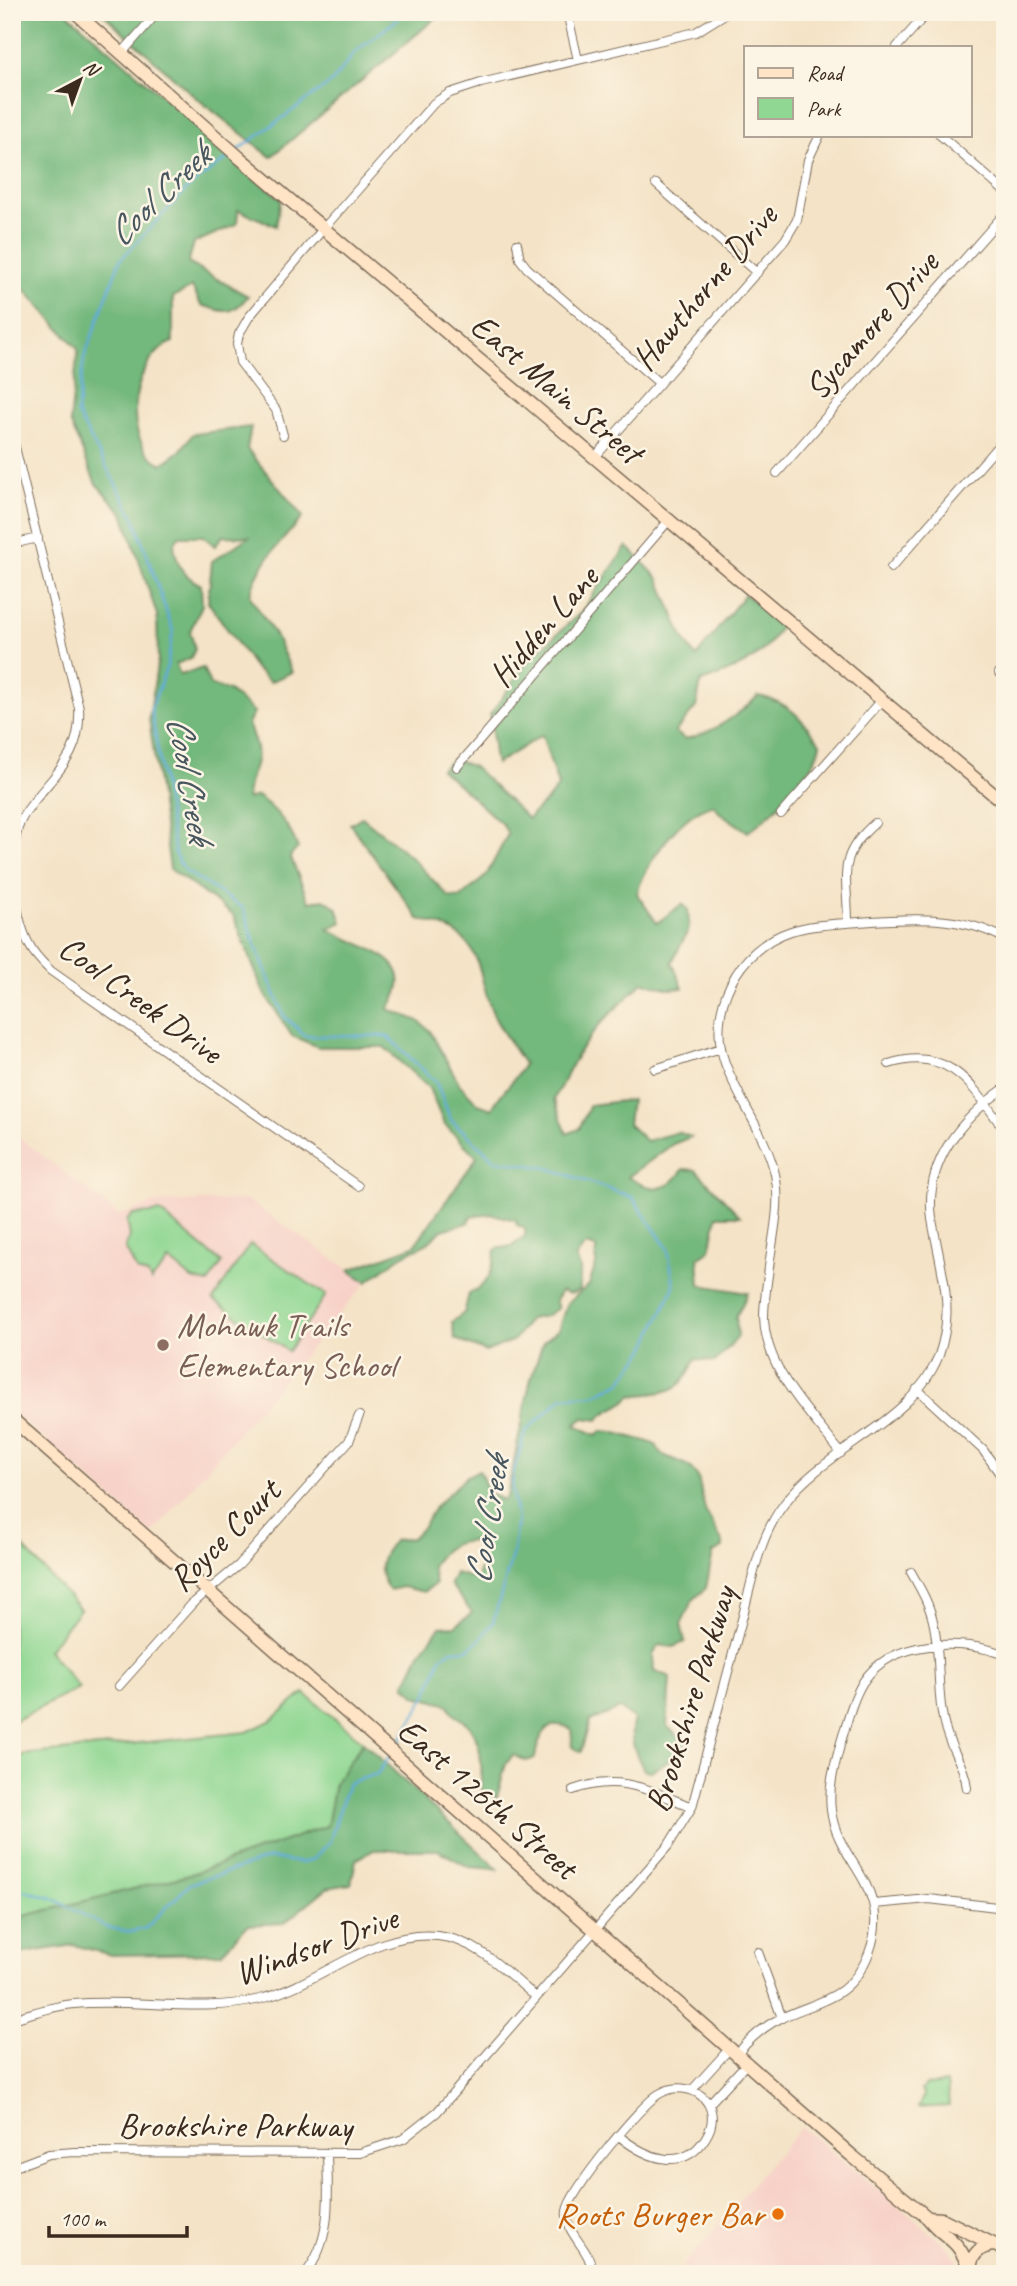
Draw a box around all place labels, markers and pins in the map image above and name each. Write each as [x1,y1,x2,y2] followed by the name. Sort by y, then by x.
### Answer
[177,1303,402,1388] place label: Mohawk Trails Elementary School
[155,1337,171,1353] marker: Mohawk Trails Elementary School
[556,2192,766,2237] place label: Roots Burger Bar
[770,2206,786,2222] marker: Roots Burger Bar

